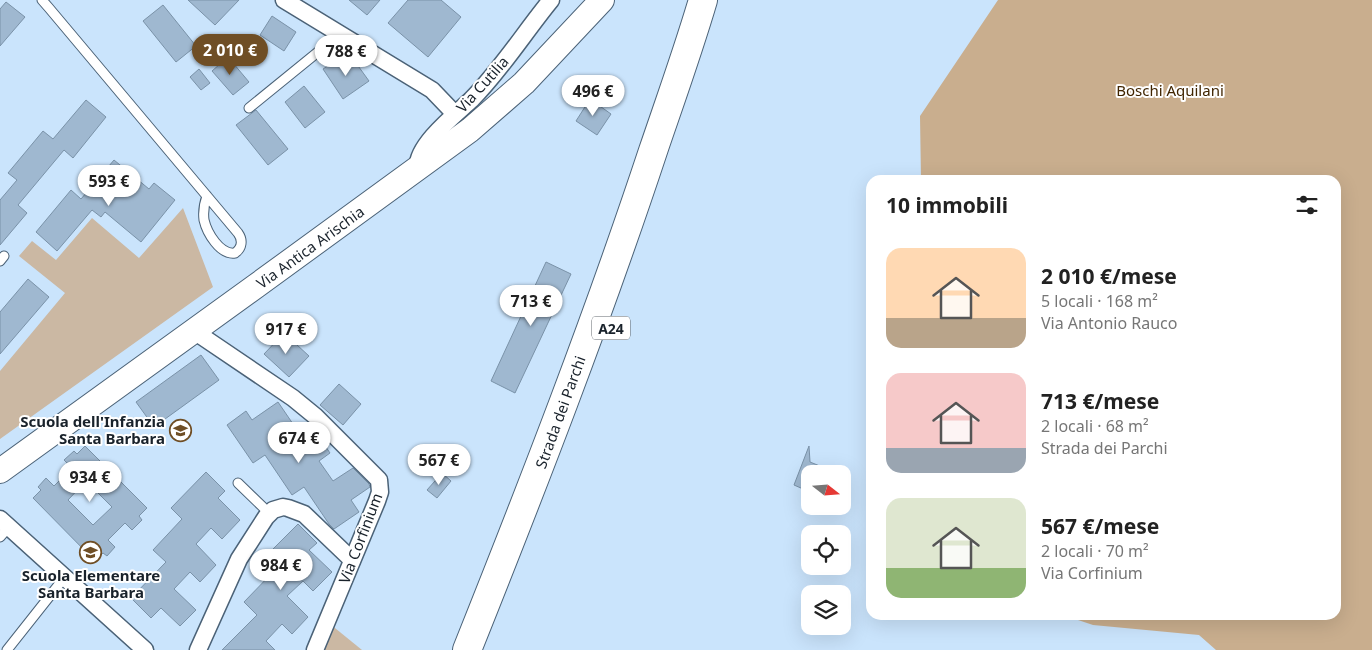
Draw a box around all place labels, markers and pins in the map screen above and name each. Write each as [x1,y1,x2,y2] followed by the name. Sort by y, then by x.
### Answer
[184,34,276,76] pin: 2 010 €
[311,34,381,77] pin: 788 €
[558,74,628,117] pin: 496 €
[74,164,144,207] pin: 593 €
[496,284,566,327] pin: 713 €
[251,312,321,355] pin: 917 €
[20,411,165,448] place label: Scuola dell'Infanzia Santa Barbara
[169,418,193,442] school or university icon: Scuola dell'Infanzia Santa Barbara
[264,422,334,464] pin: 674 €
[404,444,474,486] pin: 567 €
[55,460,125,503] pin: 934 €
[79,540,103,564] school or university icon: Scuola Elementare Santa Barbara
[246,548,316,591] pin: 984 €
[22,565,160,602] place label: Scuola Elementare Santa Barbara

